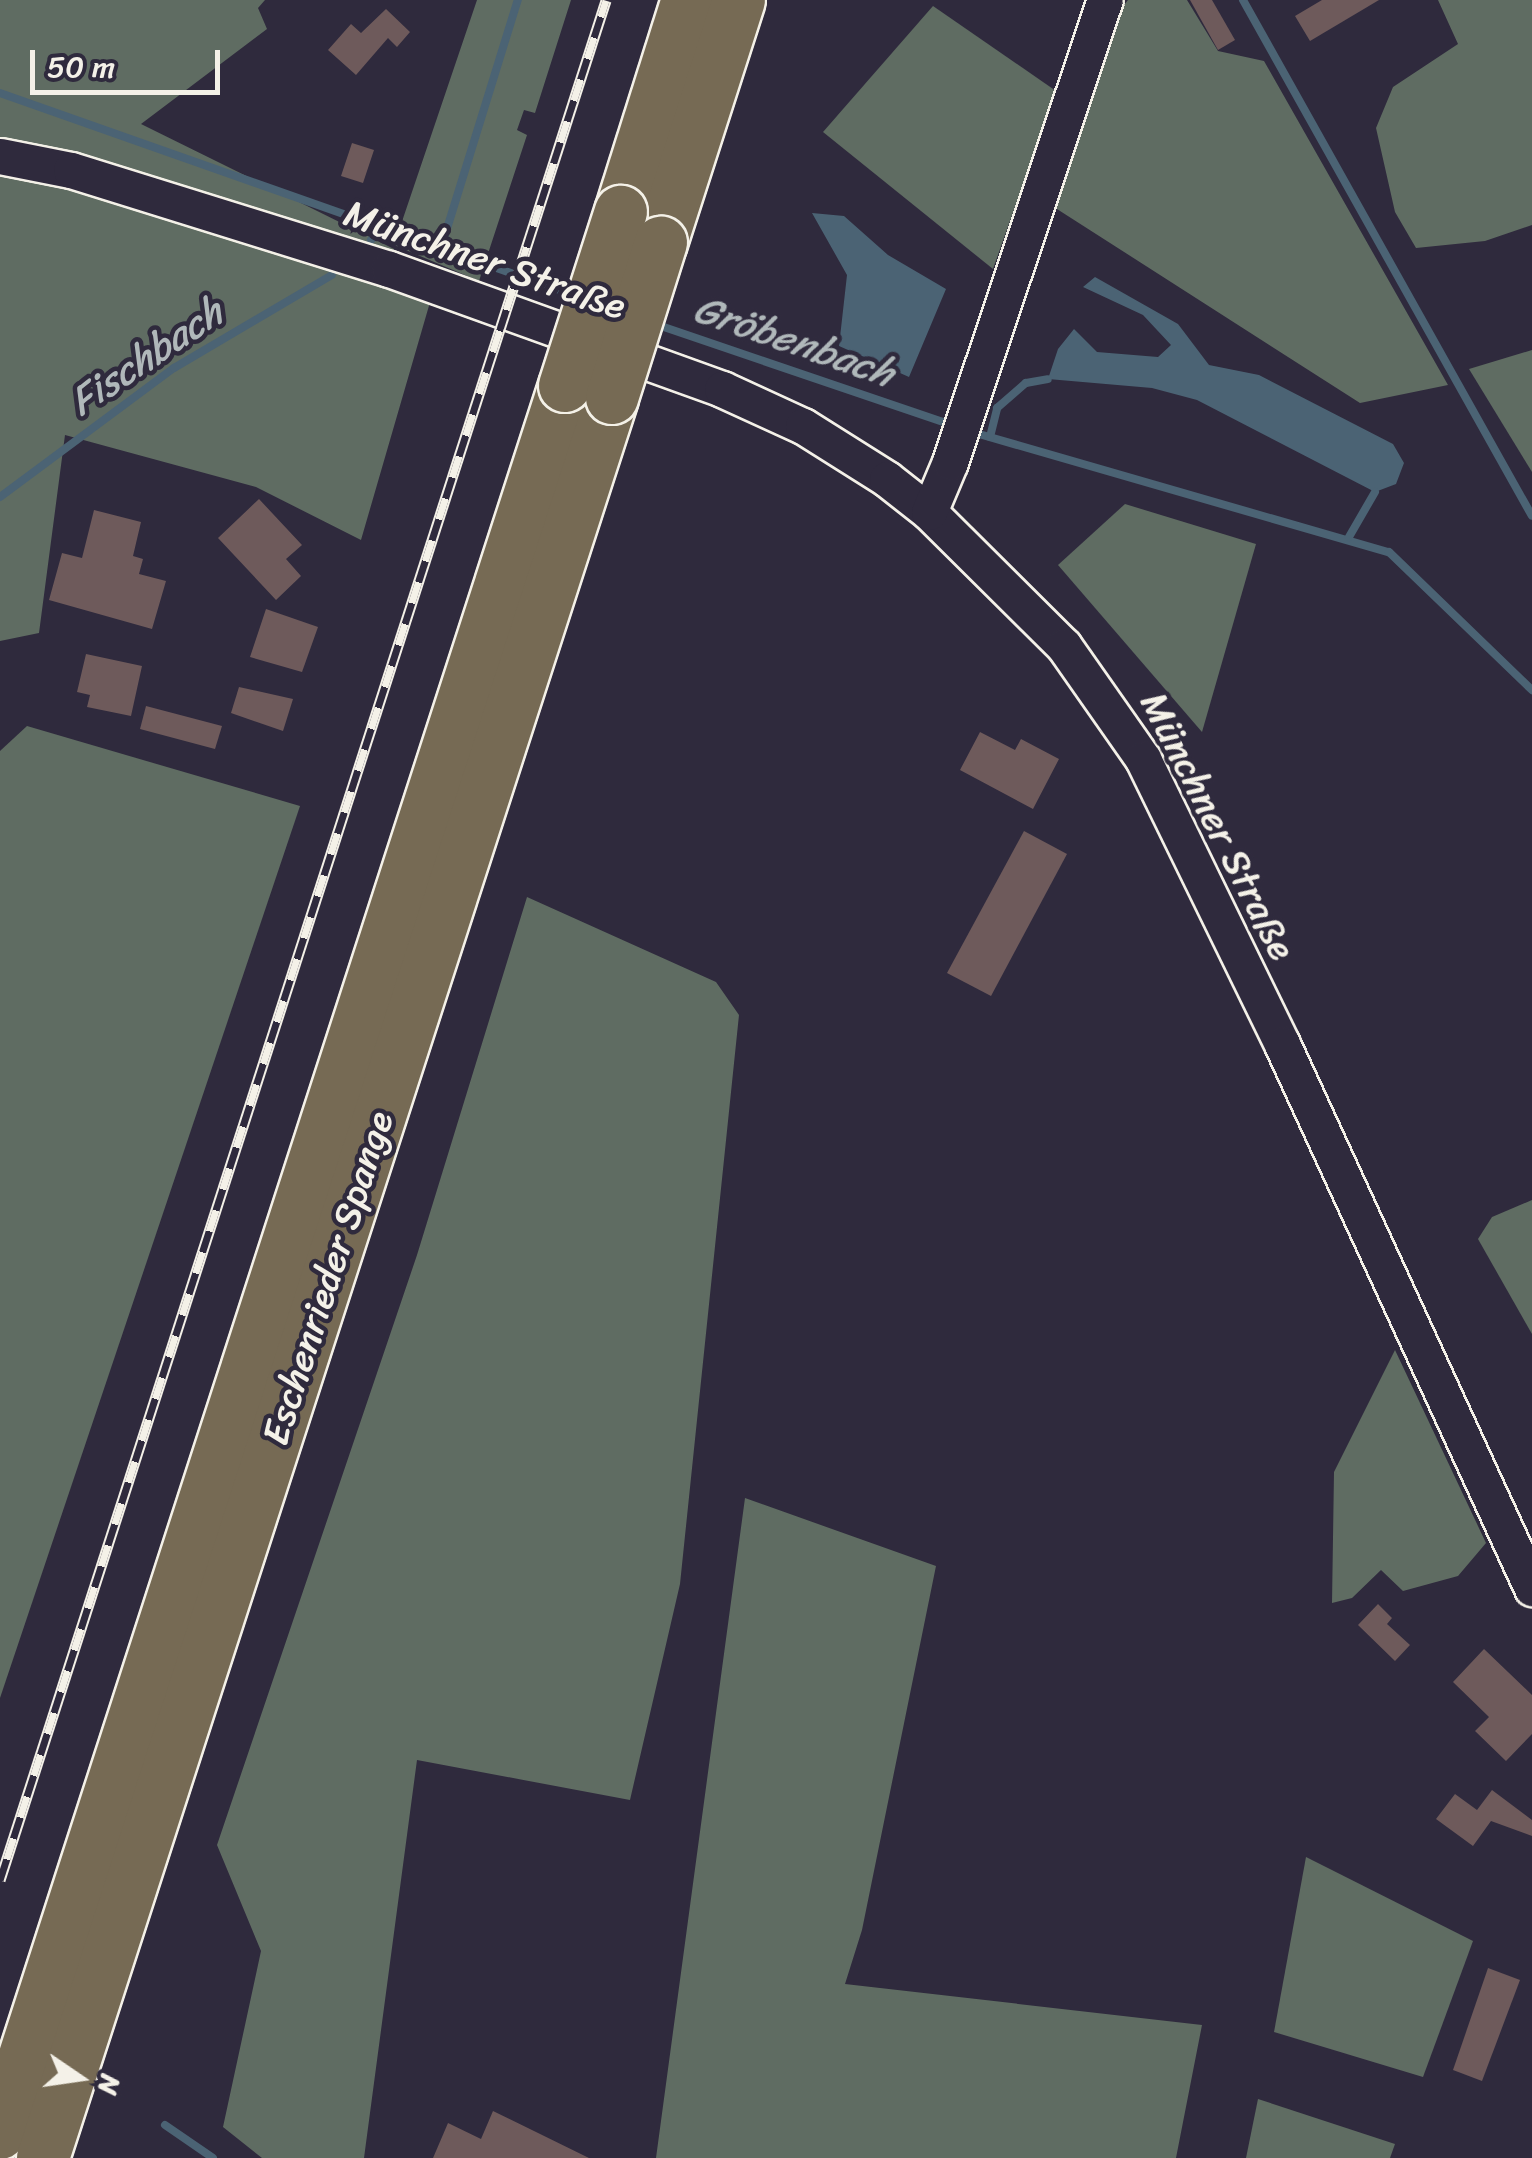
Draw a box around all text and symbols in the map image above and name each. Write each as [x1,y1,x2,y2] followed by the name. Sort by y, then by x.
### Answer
[35,30,225,92] scale bar
[47,40,115,94] text: 50 m
[337,190,633,330] street label: Münchner Straße
[688,284,900,398] water label: Gröbenbach
[60,288,232,426] water label: Fischbach
[1130,683,1306,969] street label: Münchner Straße
[252,1105,404,1451] street label: Eschenrieder Spange
[30,2028,130,2128] north arrow
[84,2070,136,2100] text: N

